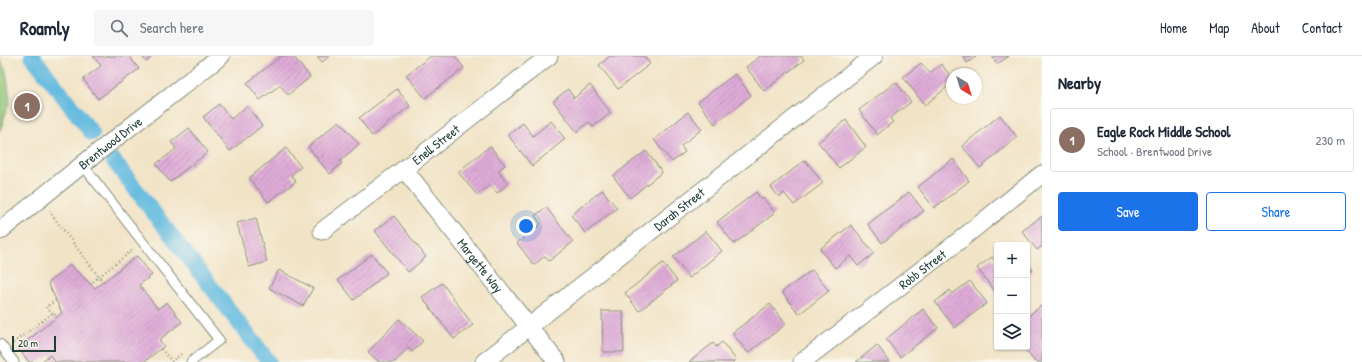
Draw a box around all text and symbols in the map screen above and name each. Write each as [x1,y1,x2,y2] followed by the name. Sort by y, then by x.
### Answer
[94,10,374,46] search box
[20,15,70,41] text: Roamly
[108,17,130,39] icon: search
[140,17,204,38] text: Search here
[1160,18,1187,37] text: Home
[1209,18,1229,37] text: Map
[1251,18,1280,37] text: About
[1302,18,1342,37] text: Contact
[946,68,982,104] north arrow
[1058,71,1101,94] text: Nearby
[14,91,40,121] pin: 1
[74,112,146,173] street label: Brentwood Drive
[408,120,464,169] street label: Enell Street
[1097,121,1230,142] text: Eagle Rock Middle School
[1070,131,1074,149] text: 1
[1315,131,1345,149] text: 230 m
[1097,142,1212,160] text: School · Brentwood Drive
[650,183,709,235] street label: Darah Street
[1058,192,1198,231] button: Save
[1206,192,1346,231] button: Share
[516,216,536,236] your location
[453,234,508,297] street label: Margette Way
[994,242,1030,350] map controls
[994,242,1030,278] button: +
[895,245,950,293] street label: Robb Street
[994,278,1030,314] button: −
[994,314,1030,350] button: layers
[12,334,56,353] scale bar
[18,336,38,350] text: 20 m

